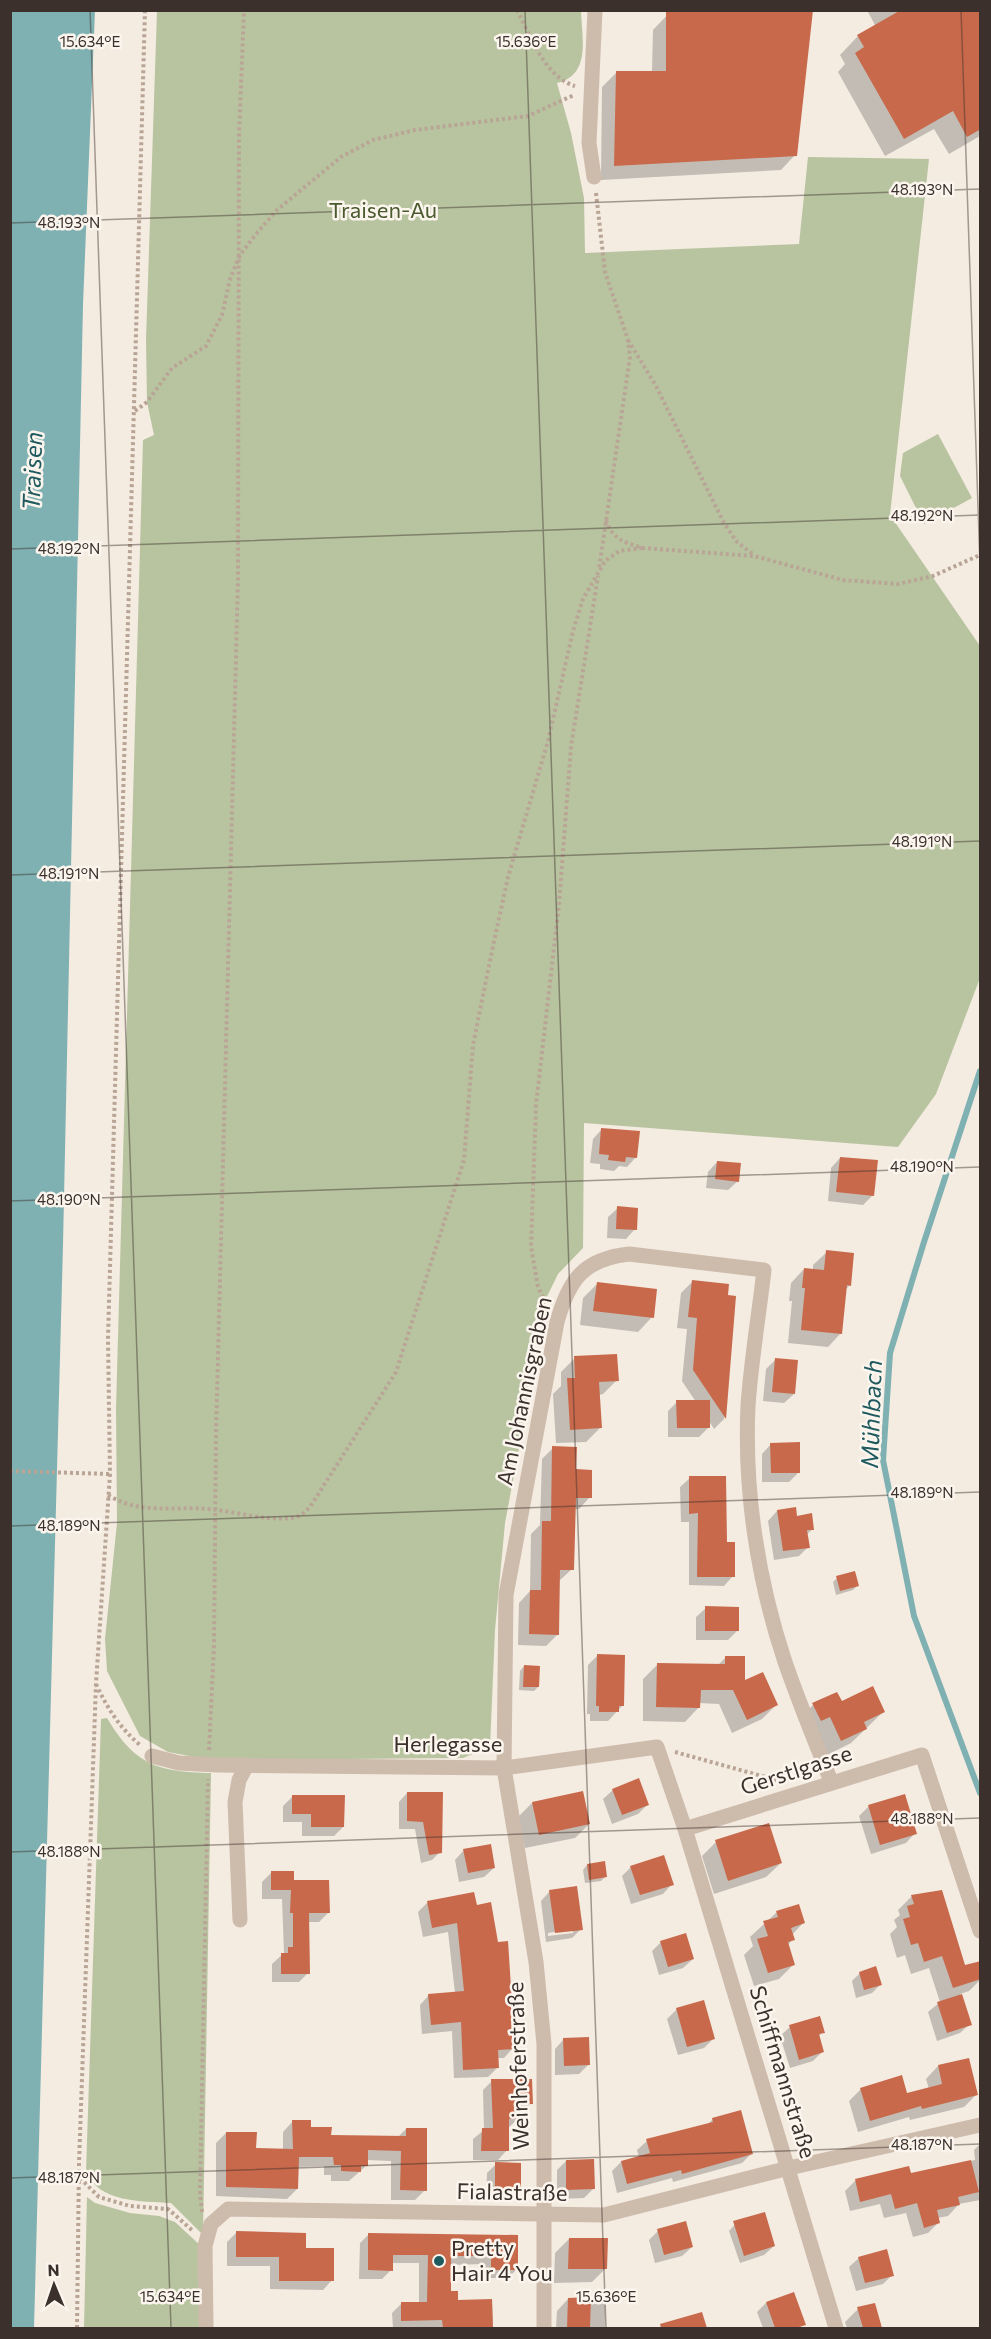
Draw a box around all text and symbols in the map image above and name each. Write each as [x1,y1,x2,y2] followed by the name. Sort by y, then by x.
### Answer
[60,32,120,50] text: 15.634°E
[496,32,556,50] text: 15.636°E
[891,180,953,198] text: 48.193°N
[329,196,437,223] park label: Traisen-Au
[38,213,100,231] text: 48.193°N
[16,431,47,511] water label: Traisen
[891,506,953,524] text: 48.192°N
[38,539,100,557] text: 48.192°N
[892,832,952,850] text: 48.191°N
[39,864,99,882] text: 48.191°N
[890,1157,954,1175] text: 48.190°N
[37,1190,101,1208] text: 48.190°N
[490,1294,557,1488] street label: Am Johannisgraben
[854,1359,887,1469] water label: Mühlbach
[890,1483,954,1501] text: 48.189°N
[37,1516,101,1534] text: 48.189°N
[394,1730,502,1757] street label: Herlegasse
[737,1739,855,1800] street label: Gerstlgasse
[890,1809,954,1827] text: 48.188°N
[37,1842,101,1860] text: 48.188°N
[501,1981,534,2151] street label: Weinhoferstraße
[744,1982,823,2161] street label: Schiffmannstraße
[891,2135,953,2153] text: 48.187°N
[38,2168,100,2186] text: 48.187°N
[456,2177,568,2206] street label: Fialastraße
[451,2234,553,2286] place label: Pretty Hair 4 You
[432,2254,446,2268] marker: Pretty Hair 4 You
[24,2255,84,2315] north arrow
[47,2260,60,2279] text: N
[140,2287,200,2305] text: 15.634°E
[576,2287,636,2305] text: 15.636°E

